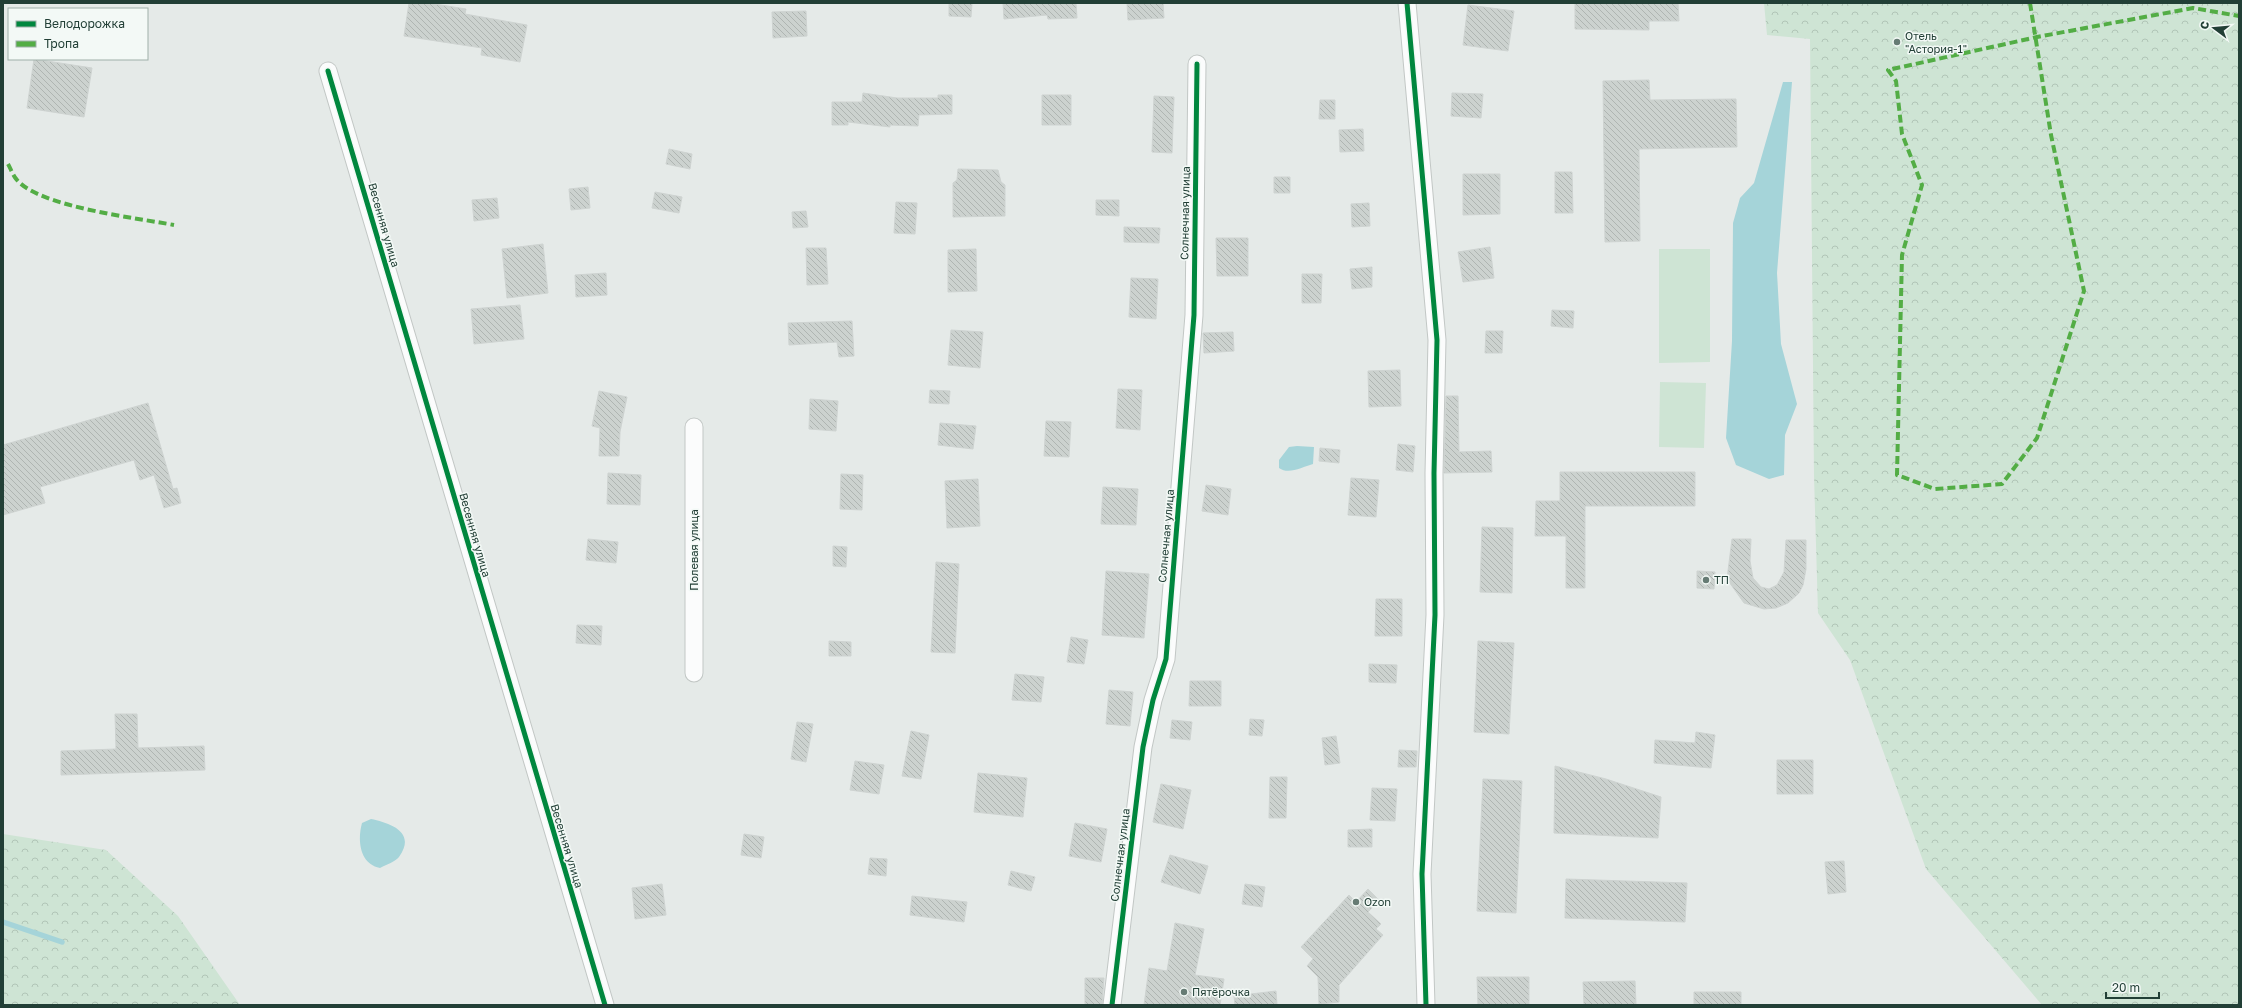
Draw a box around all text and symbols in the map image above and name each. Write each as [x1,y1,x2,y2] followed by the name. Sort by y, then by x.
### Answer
[8,8,148,60] legend
[2194,8,2234,48] north arrow
[44,16,125,31] text: Велодорожка
[2197,19,2211,31] text: С
[1905,29,1967,55] place label: Отель "Астория-1"
[44,36,79,51] text: Тропа
[1892,37,1902,47] marker: Отель "Астория-1"
[1177,166,1192,260] street label: Солнечная улица
[366,181,403,269] street label: Весенняя улица
[1155,489,1176,583] street label: Солнечная улица
[457,491,494,579] street label: Весенняя улица
[687,509,700,591] street label: Полевая улица
[1714,573,1729,586] place label: ТП
[1701,575,1711,585] marker: ТП
[549,802,586,889] street label: Весенняя улица
[1107,808,1132,902] street label: Солнечная улица
[1364,895,1391,908] place label: Ozon
[1351,897,1361,907] marker: Ozon
[2106,974,2159,1000] scale bar
[2112,980,2140,995] text: 20 m
[1192,985,1250,998] place label: Пятёрочка
[1179,987,1189,997] marker: Пятёрочка

